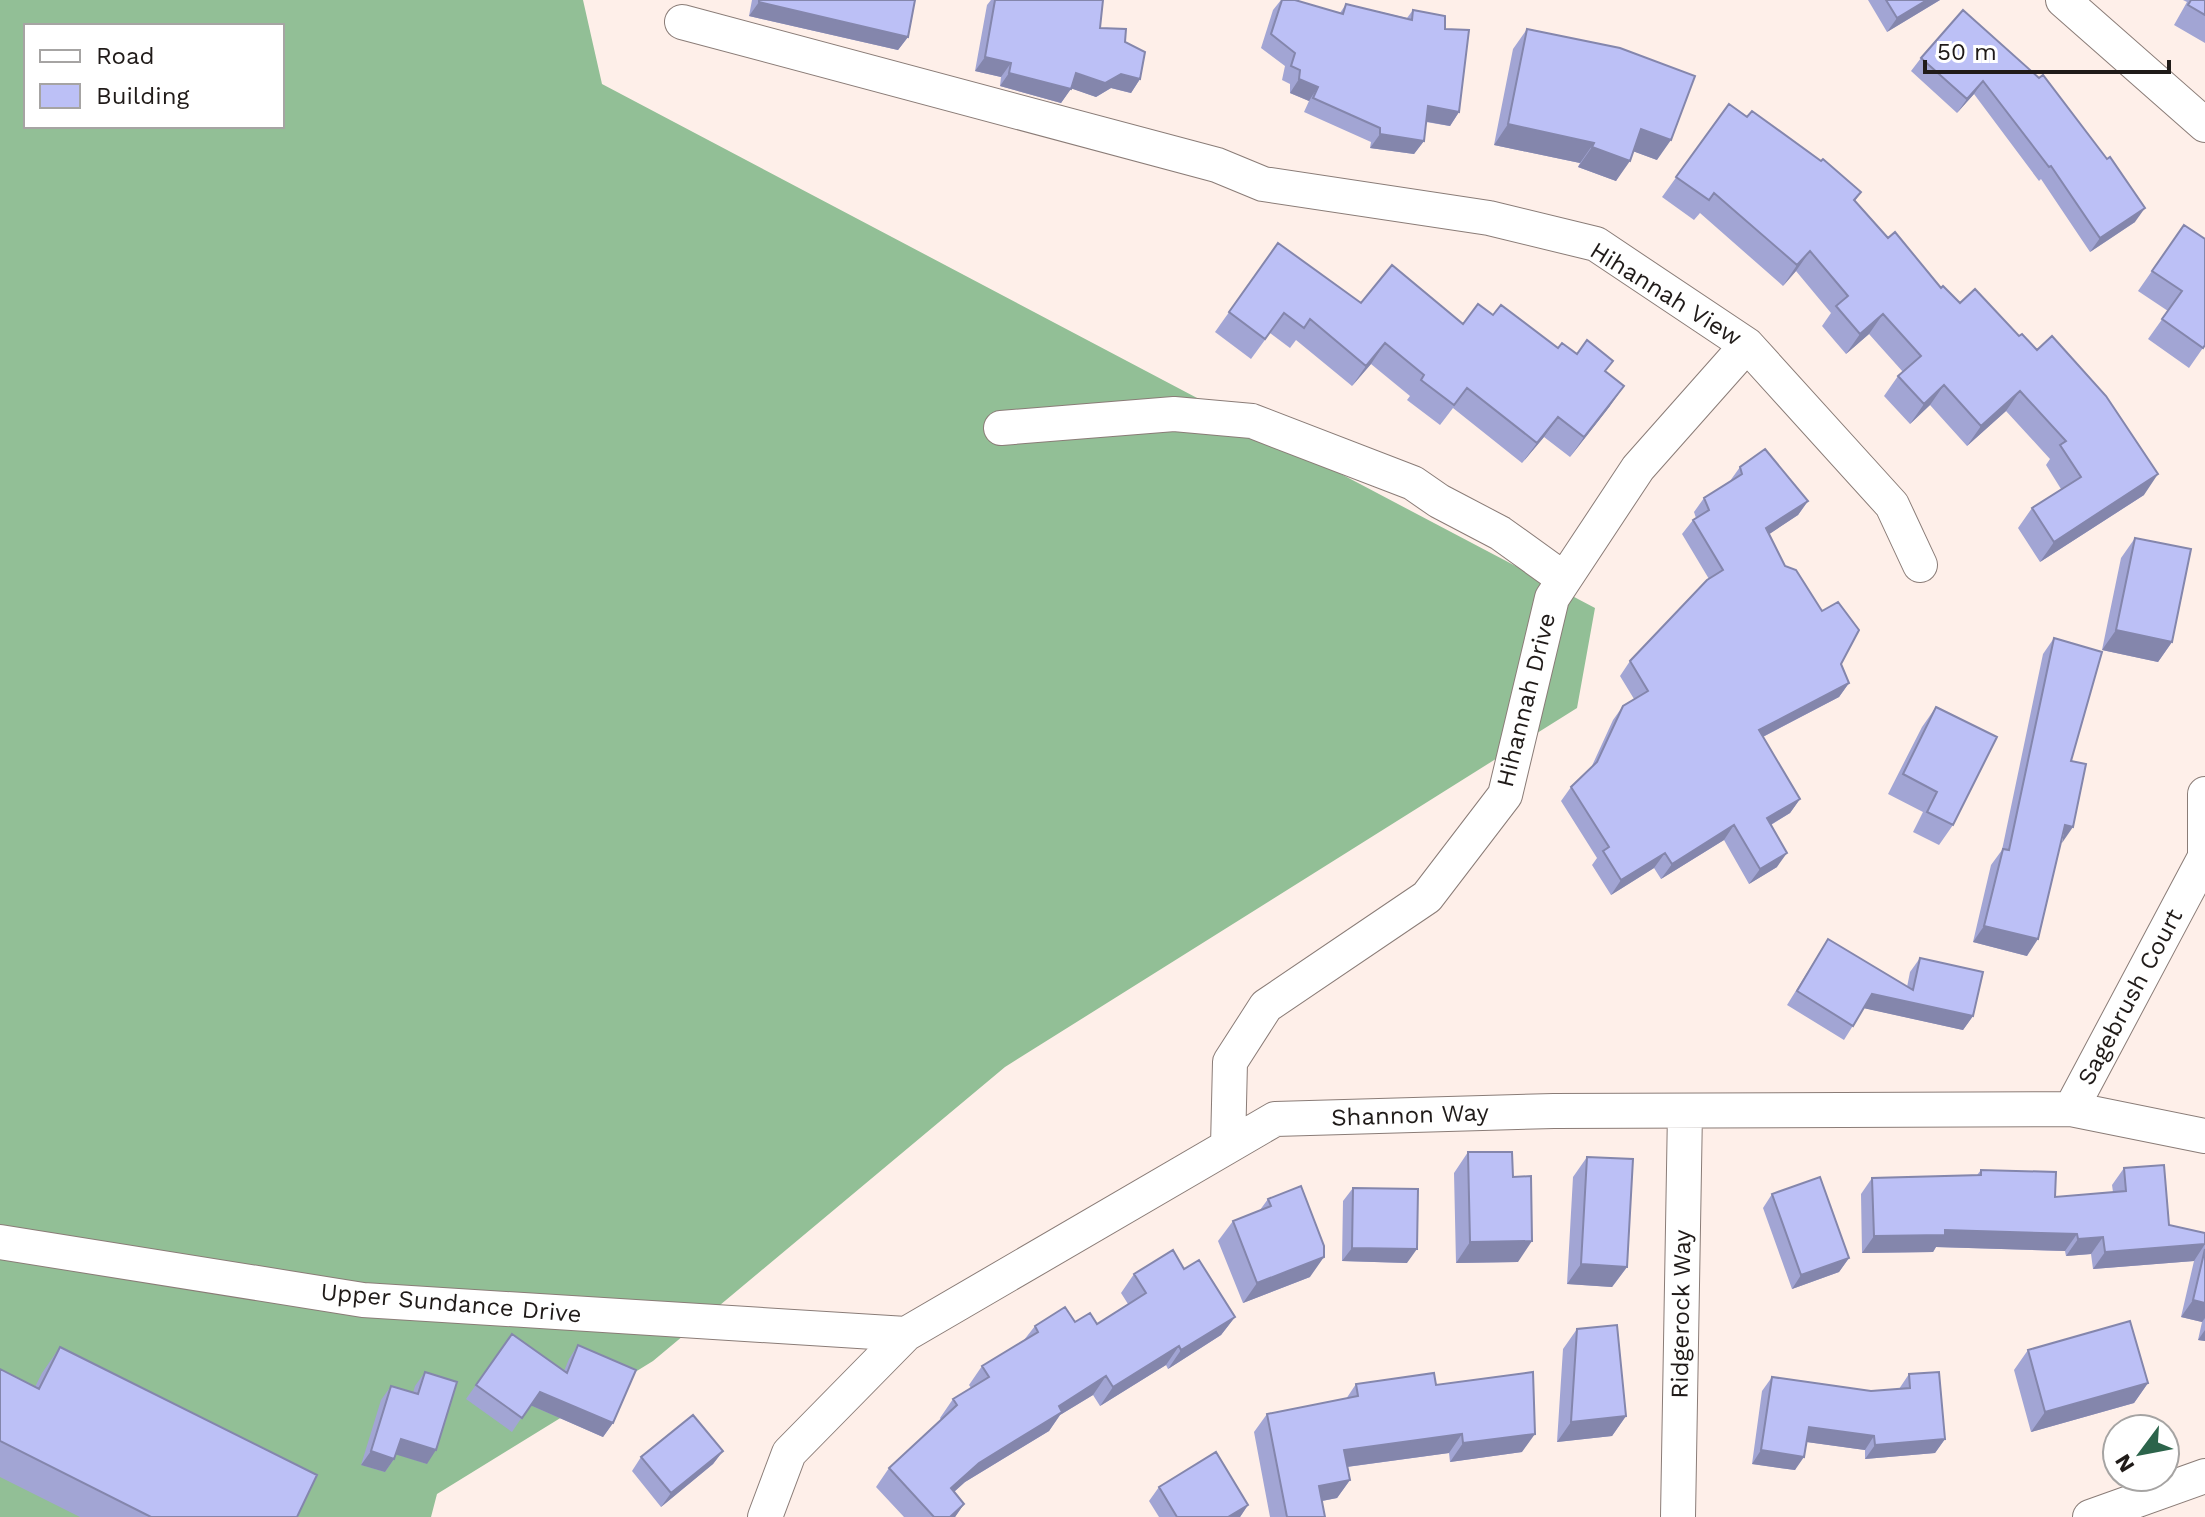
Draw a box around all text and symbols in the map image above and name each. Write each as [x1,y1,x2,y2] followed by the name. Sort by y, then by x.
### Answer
[24,24,284,128] legend
[1925,24,2169,74] scale bar
[1937,38,1997,66] text: 50 m
[96,42,155,70] text: Road
[96,82,189,110] text: Building
[1585,236,1747,352] street label: Hihannah View
[1491,610,1561,790] street label: Hihannah Drive
[2072,904,2188,1090] street label: Sagebrush Court
[1331,1098,1490,1132] street label: Shannon Way
[1666,1229,1696,1399] street label: Ridgerock Way
[319,1278,583,1328] street label: Upper Sundance Drive
[2101,1413,2181,1493] north arrow
[2110,1450,2139,1477] text: N

